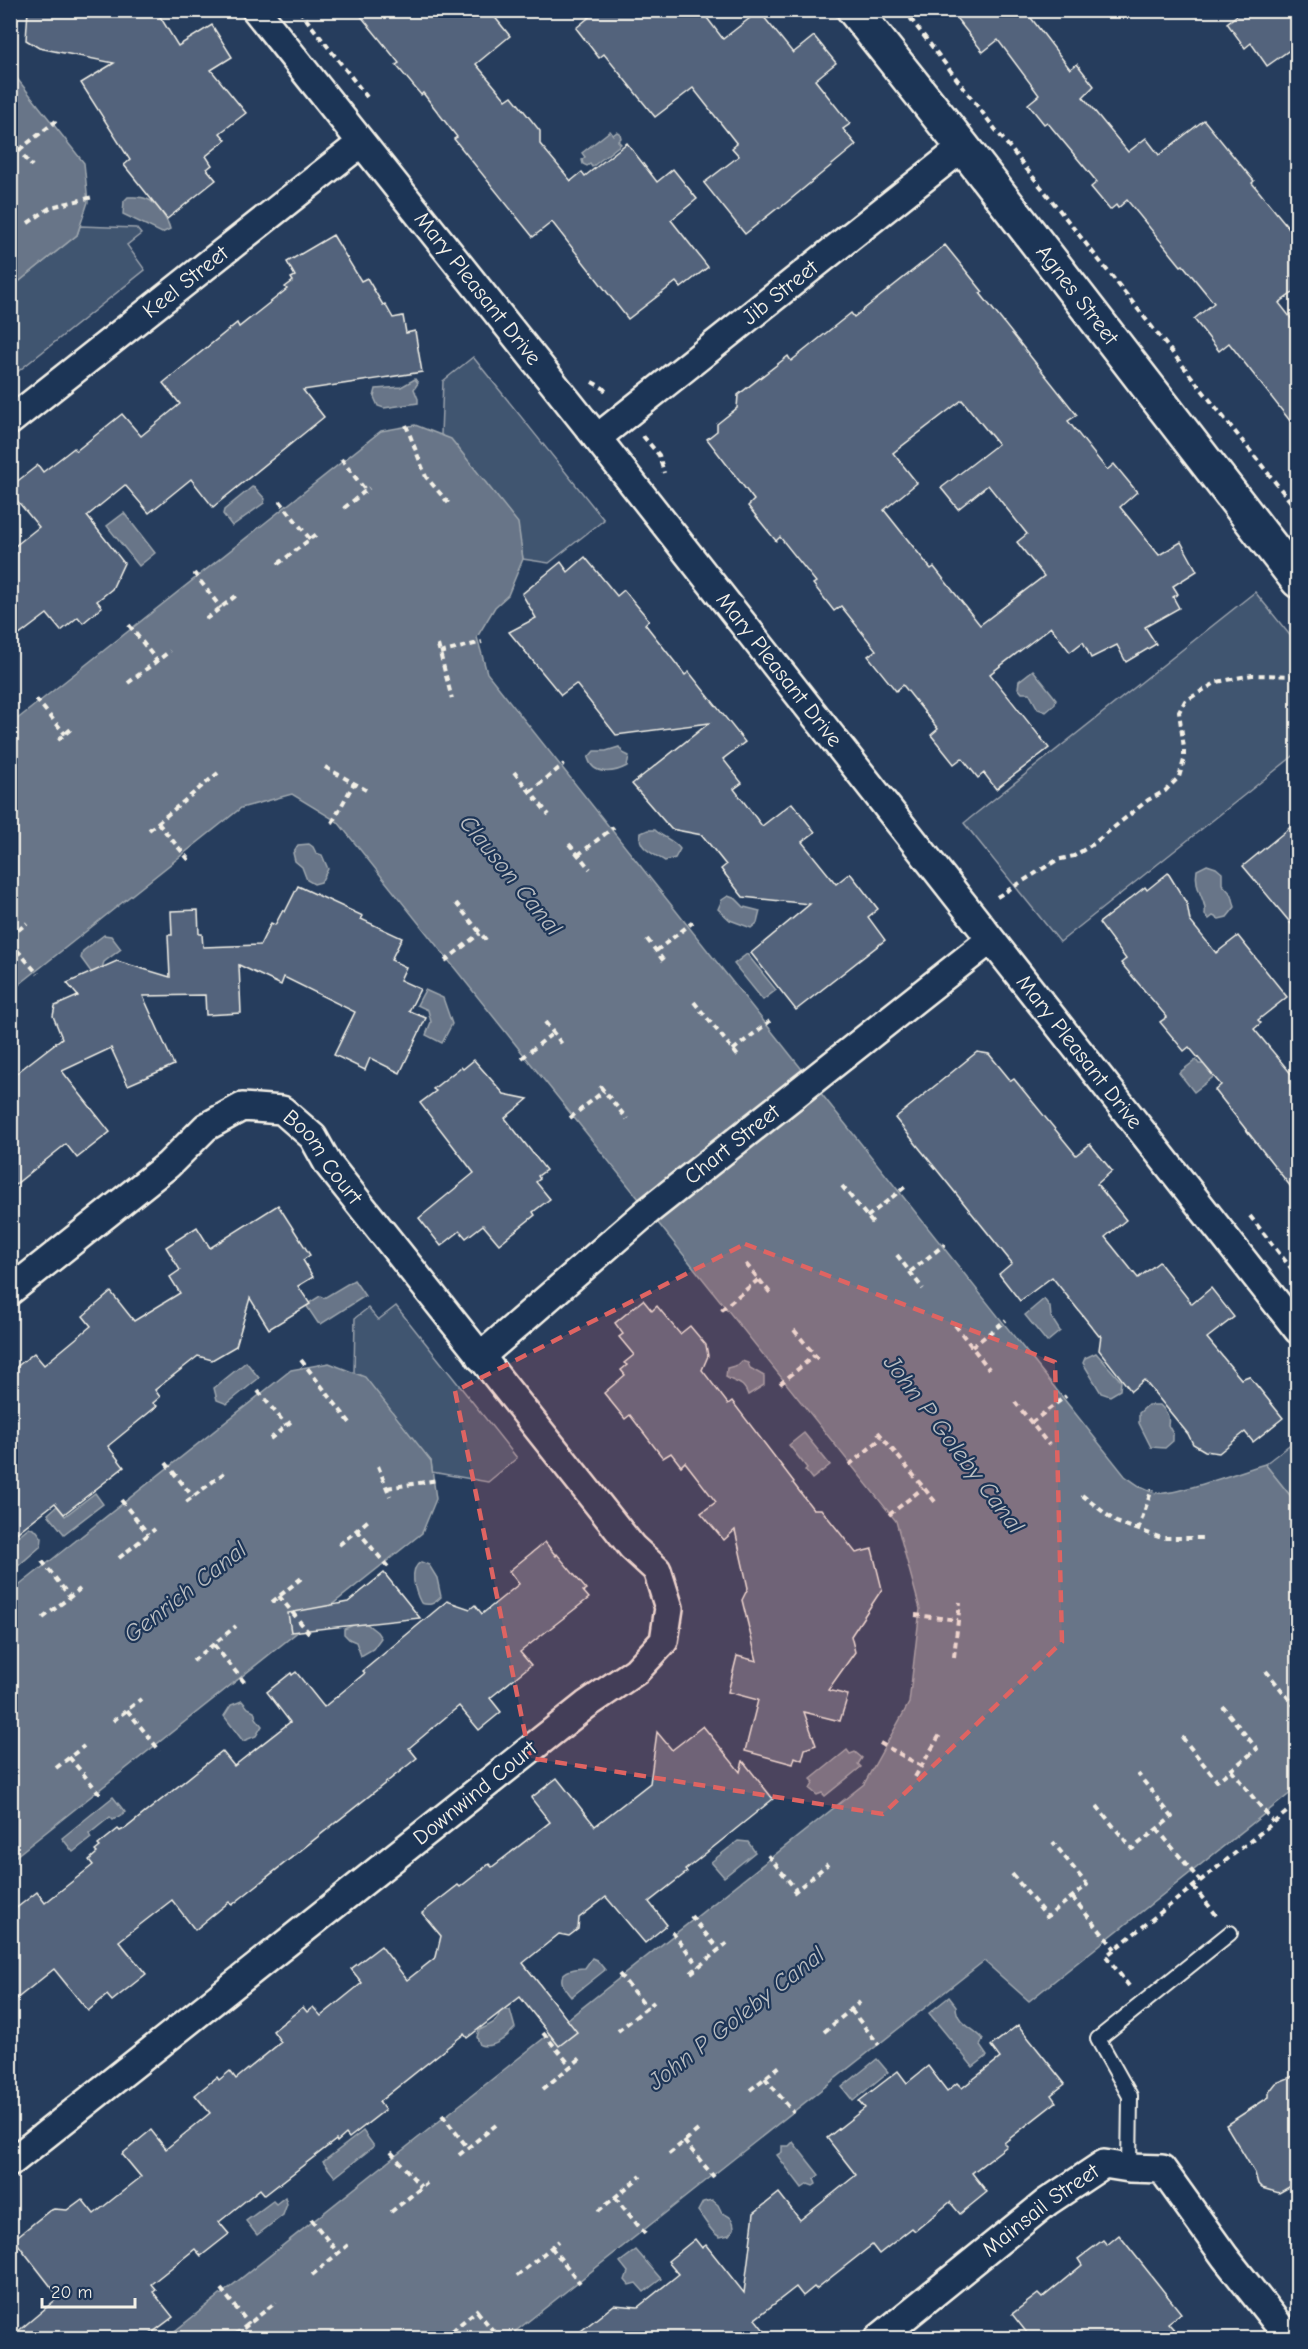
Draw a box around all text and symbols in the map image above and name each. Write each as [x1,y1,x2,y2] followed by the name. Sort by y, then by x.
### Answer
[409,206,547,370] street label: Mary Pleasant Drive
[138,240,234,324] street label: Keel Street
[1030,240,1124,351] street label: Agnes Street
[737,254,824,330] street label: Jib Street
[711,587,848,752] street label: Mary Pleasant Drive
[454,809,569,941] water label: Clauson Canal
[1011,970,1148,1134] street label: Mary Pleasant Drive
[679,1098,786,1190] street label: Chart Street
[278,1104,368,1210] street label: Boom Court
[877,1349,1031,1539] water label: John P Goleby Canal
[118,1535,252,1649] water label: Genrich Canal
[408,1735,543,1851] street label: Downwind Court
[642,1940,830,2096] water label: John P Goleby Canal
[977,2158,1104,2262] street label: Mainsail Street
[42,2271,135,2309] scale bar
[51,2282,92,2303] text: 20 m

